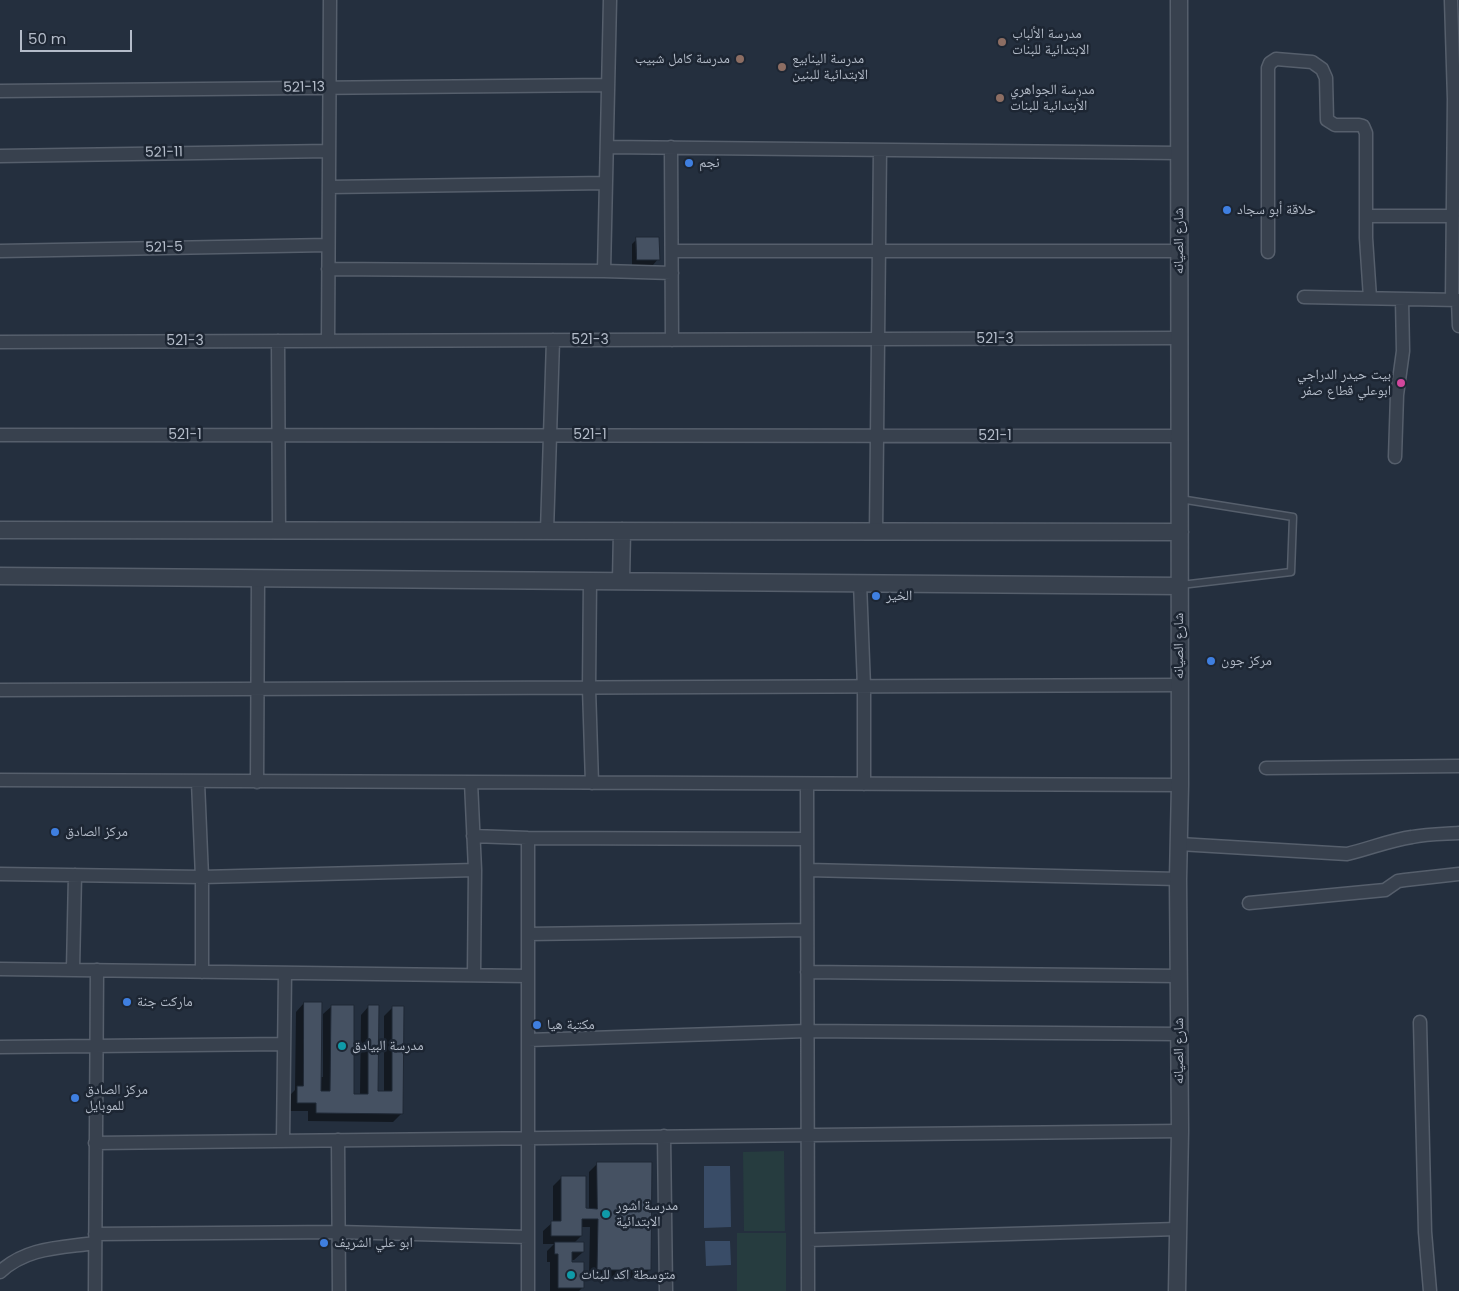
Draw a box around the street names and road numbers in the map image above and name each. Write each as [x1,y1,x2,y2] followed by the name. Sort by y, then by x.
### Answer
[283,79,325,97] street label: 521-13
[145,144,183,162] street label: 521-11
[1171,208,1187,274] street label: شارع الصيانه
[145,239,183,257] street label: 521-5
[976,331,1014,347] street label: 521-3
[571,332,609,348] street label: 521-3
[166,333,204,349] street label: 521-3
[168,427,202,443] street label: 521-1
[573,427,607,443] street label: 521-1
[978,428,1012,444] street label: 521-1
[1171,613,1187,679] street label: شارع الصيانه
[1171,1018,1187,1084] street label: شارع الصيانه

